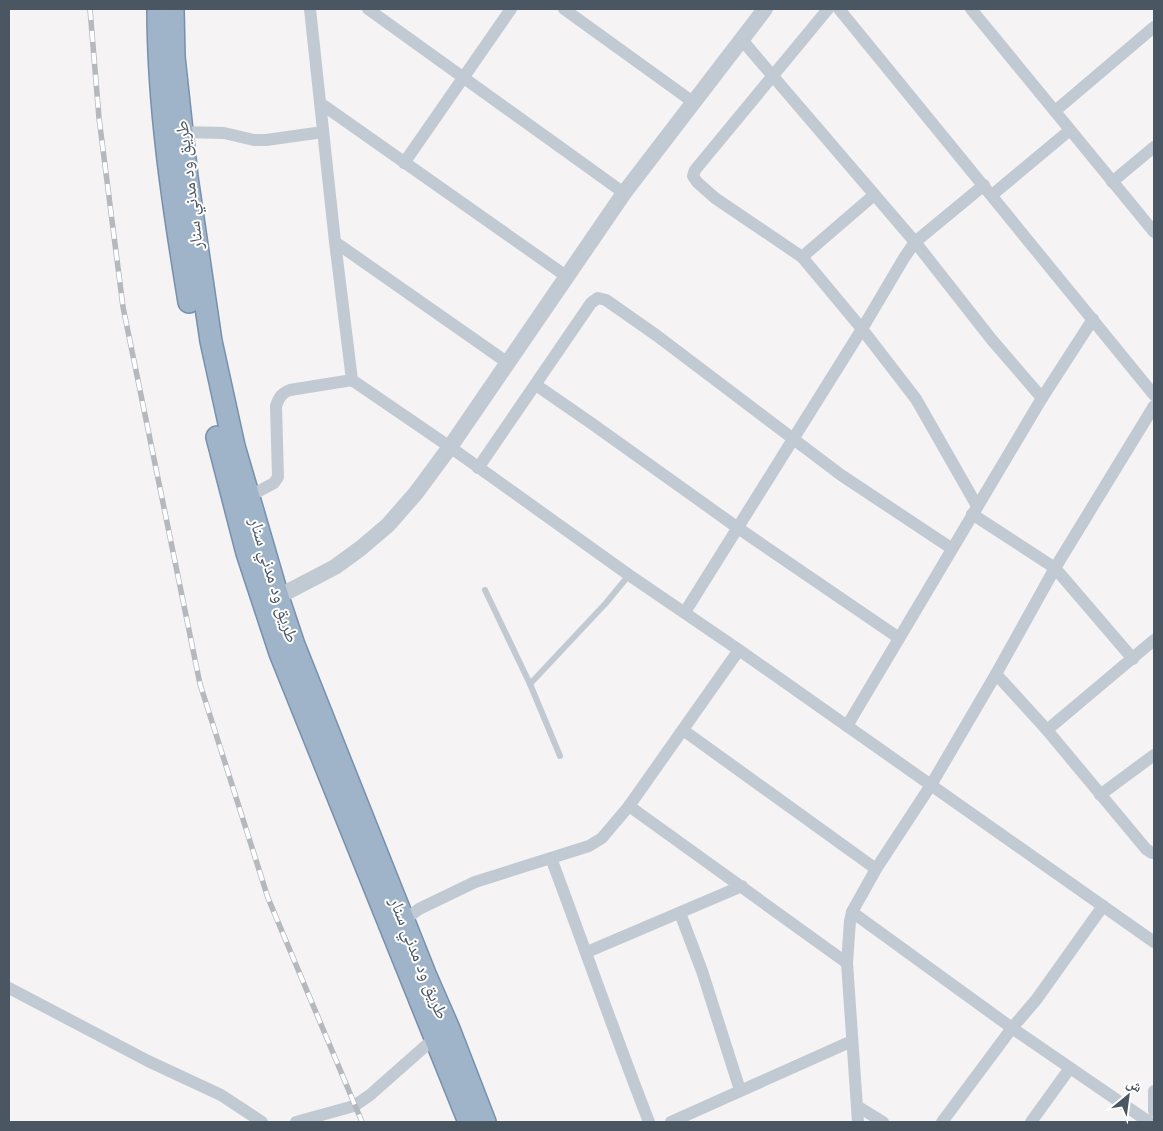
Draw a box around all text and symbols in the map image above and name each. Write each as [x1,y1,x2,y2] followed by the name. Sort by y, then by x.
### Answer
[169,119,211,252] street label: طريق ود مدني سنار
[241,513,304,646] street label: طريق ود مدني سنار
[381,892,454,1024] street label: طريق ود مدني سنار
[1103,1071,1153,1121] north arrow
[1123,1073,1145,1096] text: ش

